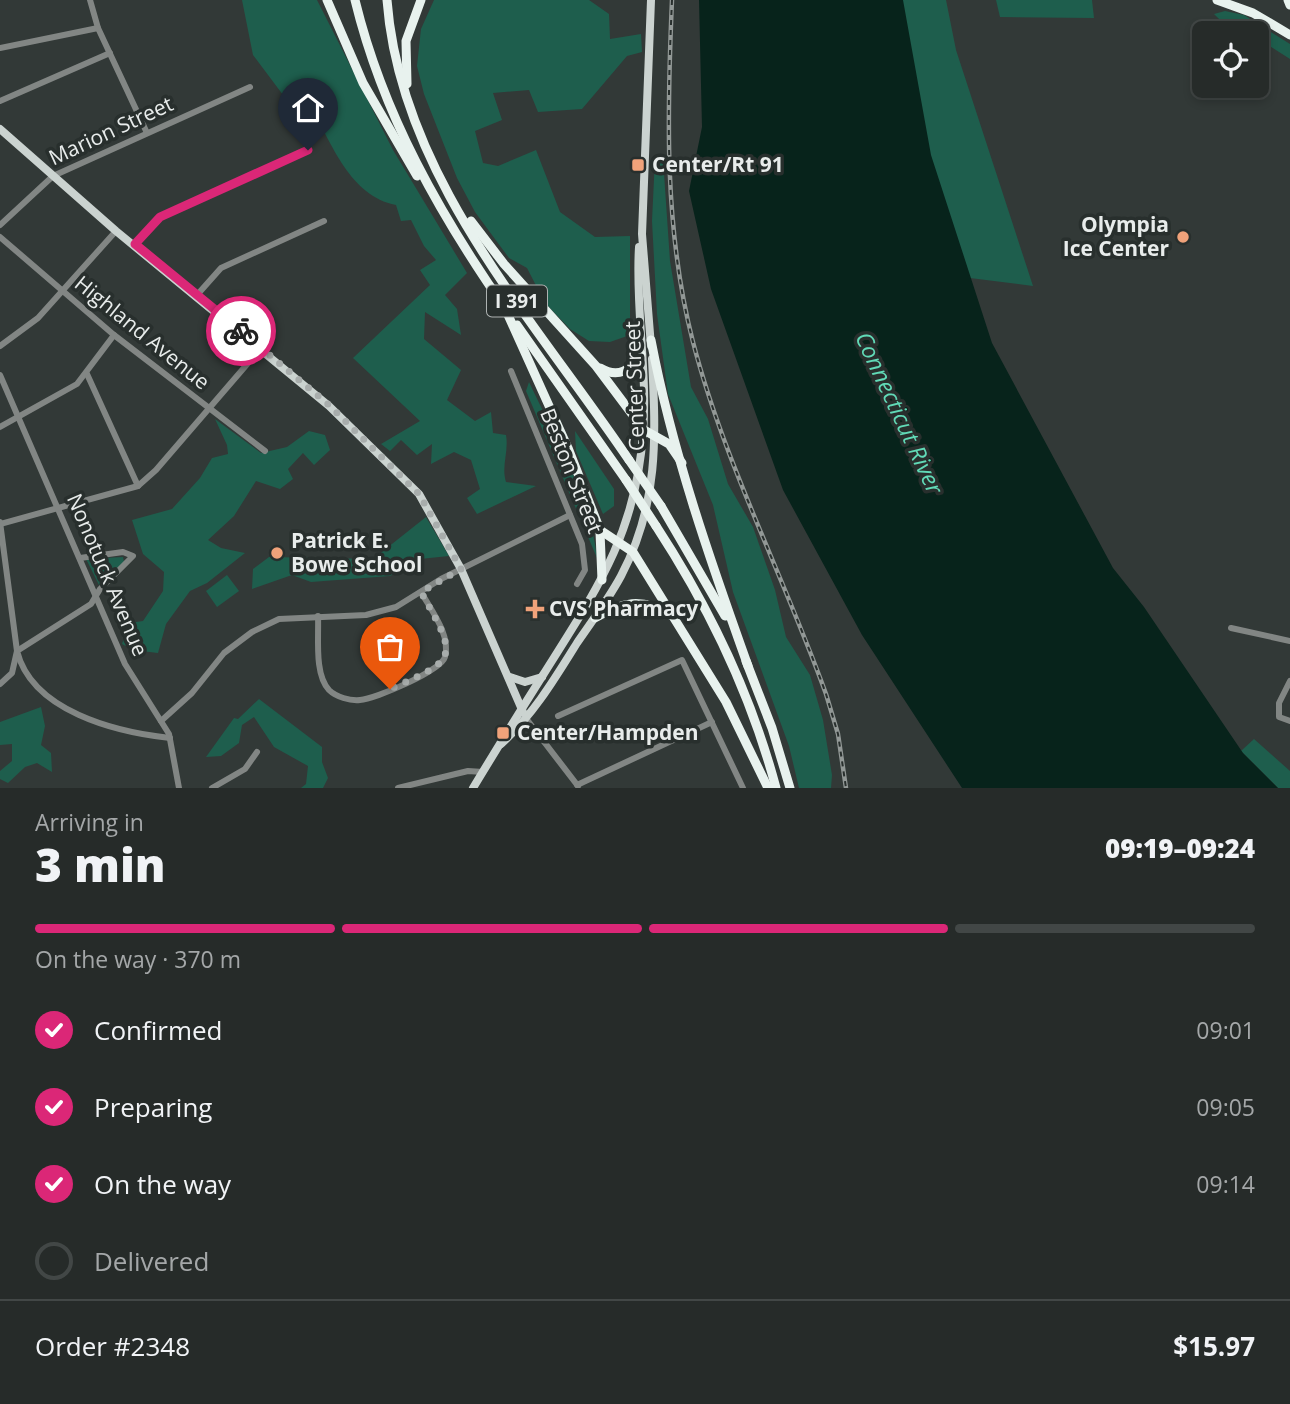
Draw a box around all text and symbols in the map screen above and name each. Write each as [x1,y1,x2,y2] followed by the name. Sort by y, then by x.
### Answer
[1192,21,1269,98] map controls
[1192,21,1269,98] button: locate
[278,78,338,150] pin
[44,89,177,171] street label: Marion Street
[289,89,327,127] icon: home
[652,150,784,178] place label: Center/Rt 91
[630,157,646,173] marker: Center/Rt 91
[1063,210,1169,262] place label: Olympia Ice Center
[1175,229,1191,245] marker: Olympia Ice Center
[69,269,216,395] street label: Highland Avenue
[487,286,547,316] road number: I 391
[206,296,276,366] courier
[222,312,260,350] icon: bike
[618,321,650,451] street label: Center Street
[848,326,952,500] water label: Connecticut River
[534,404,610,537] street label: Beston Street
[61,489,155,660] street label: Nonotuck Avenue
[291,526,423,578] place label: Patrick E. Bowe School
[269,545,285,561] marker: Patrick E. Bowe School
[549,594,698,622] place label: CVS Pharmacy
[527,601,543,617] marker: CVS Pharmacy
[360,617,420,689] pin
[371,628,409,666] icon: bag
[517,718,698,746] place label: Center/Hampden
[495,725,511,741] marker: Center/Hampden
[35,806,144,838] text: Arriving in
[1105,830,1255,866] text: 09:19–09:24
[35,833,166,895] text: 3 min
[35,943,241,975] text: On the way · 370 m
[35,1011,73,1049] icon: check
[94,1012,222,1048] text: Confirmed
[1196,1014,1255,1046] text: 09:01
[35,1088,73,1126] icon: check
[94,1089,212,1125] text: Preparing
[1196,1091,1255,1123] text: 09:05
[35,1165,73,1203] icon: check
[94,1166,231,1202] text: On the way
[1196,1168,1255,1200] text: 09:14
[94,1243,209,1279] text: Delivered
[35,1328,190,1364] text: Order #2348
[1173,1328,1255,1364] text: $15.97

